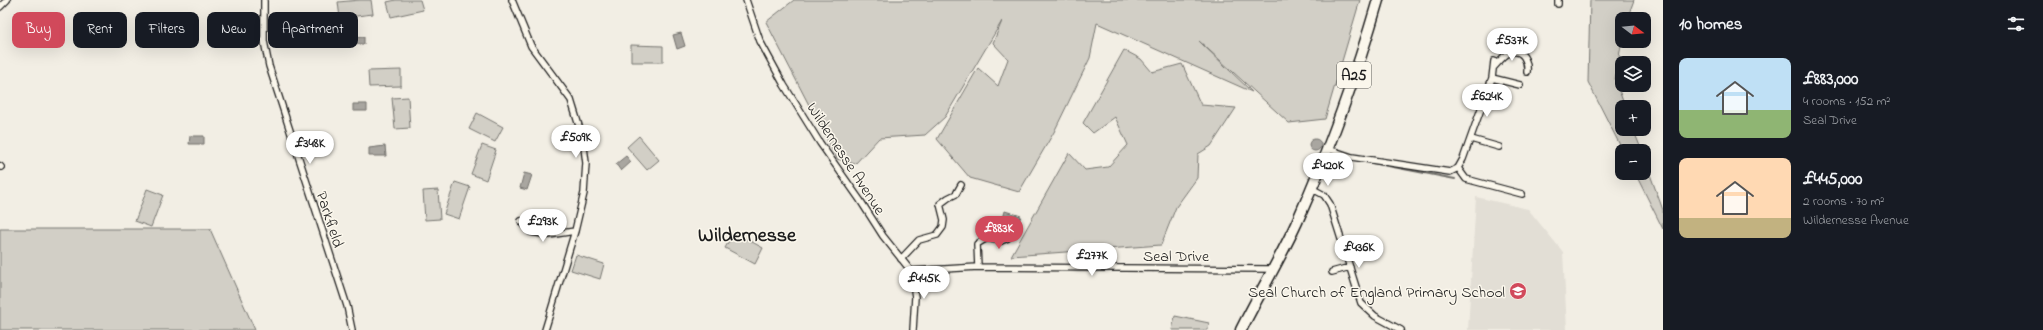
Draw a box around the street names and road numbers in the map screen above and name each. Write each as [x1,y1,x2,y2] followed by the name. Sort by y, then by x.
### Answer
[1337,62,1371,88] road number: A25
[800,98,891,221] street label: Wildernesse Avenue
[309,188,349,251] street label: Parkfield
[1143,245,1210,269] street label: Seal Drive

